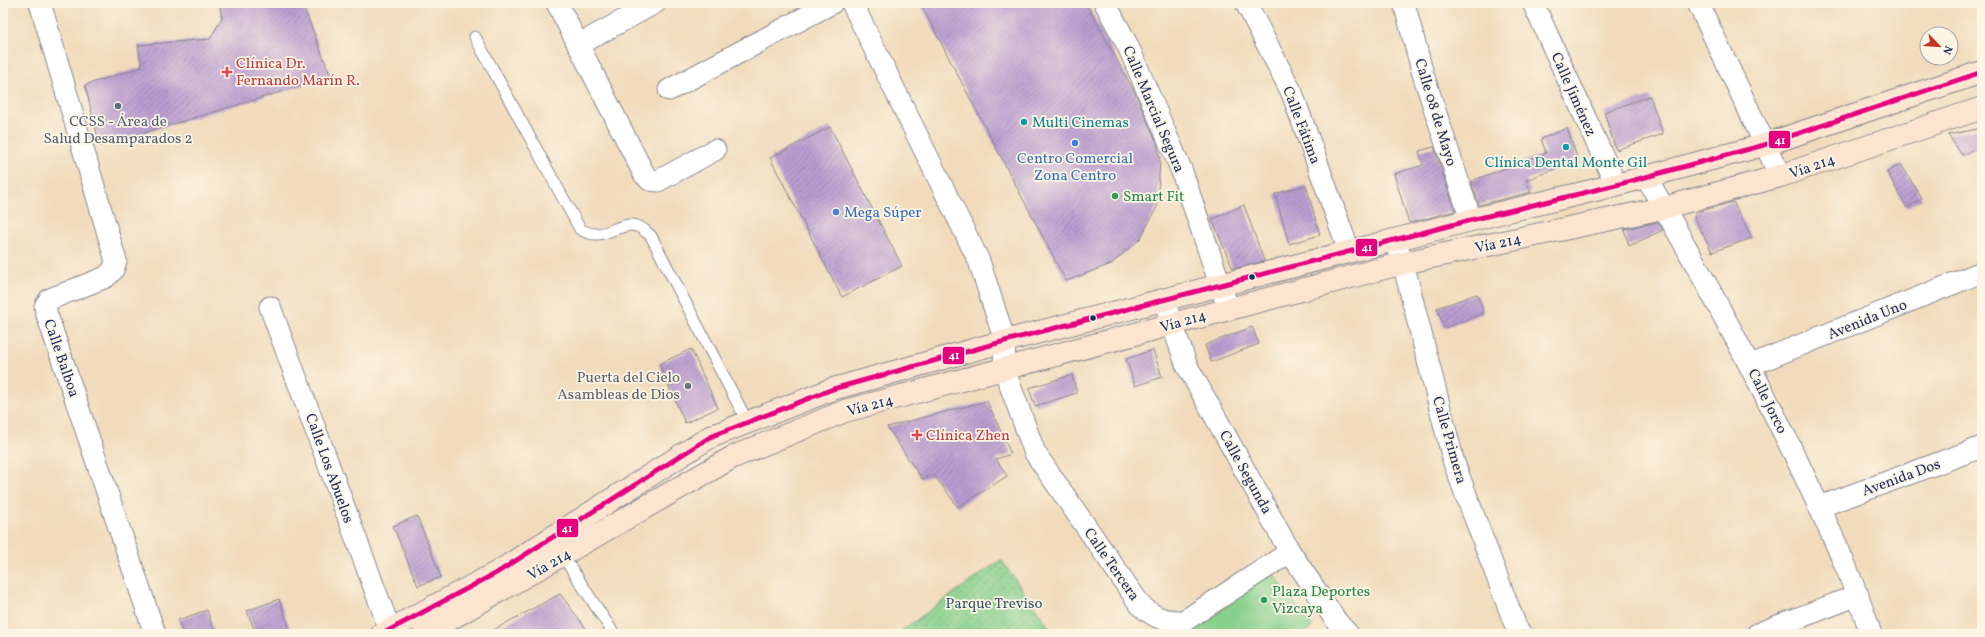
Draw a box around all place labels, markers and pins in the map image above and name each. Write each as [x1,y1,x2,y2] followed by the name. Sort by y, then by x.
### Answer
[236,54,360,92] place label: Clínica Dr. Fernando Marín R.
[221,66,233,78] marker: Clínica Dr. Fernando Marín R.
[113,101,123,111] marker: CCSS - Área de Salud Desamparados 2
[43,112,193,150] place label: CCSS - Área de Salud Desamparados 2
[1032,113,1129,134] place label: Multi Cinemas
[1019,117,1029,127] marker: Multi Cinemas
[1070,138,1080,148] marker: Centro Comercial Zona Centro
[1561,142,1571,152] marker: Clínica Dental Monte Gil
[1017,149,1133,187] place label: Centro Comercial Zona Centro
[1485,153,1647,174] place label: Clínica Dental Monte Gil
[1123,187,1184,208] place label: Smart Fit
[1110,191,1120,201] marker: Smart Fit
[844,203,922,224] place label: Mega Súper
[831,207,841,217] marker: Mega Súper
[1247,272,1257,282] unlabelled marker
[1088,313,1098,323] unlabelled marker
[557,368,680,406] place label: Puerta del Cielo Asambleas de Dios
[683,381,693,391] marker: Puerta del Cielo Asambleas de Dios
[926,426,1010,447] place label: Clínica Zhen
[911,429,923,441] marker: Clínica Zhen
[1272,582,1370,620] place label: Plaza Deportes Vizcaya
[1259,595,1269,605] marker: Plaza Deportes Vizcaya

